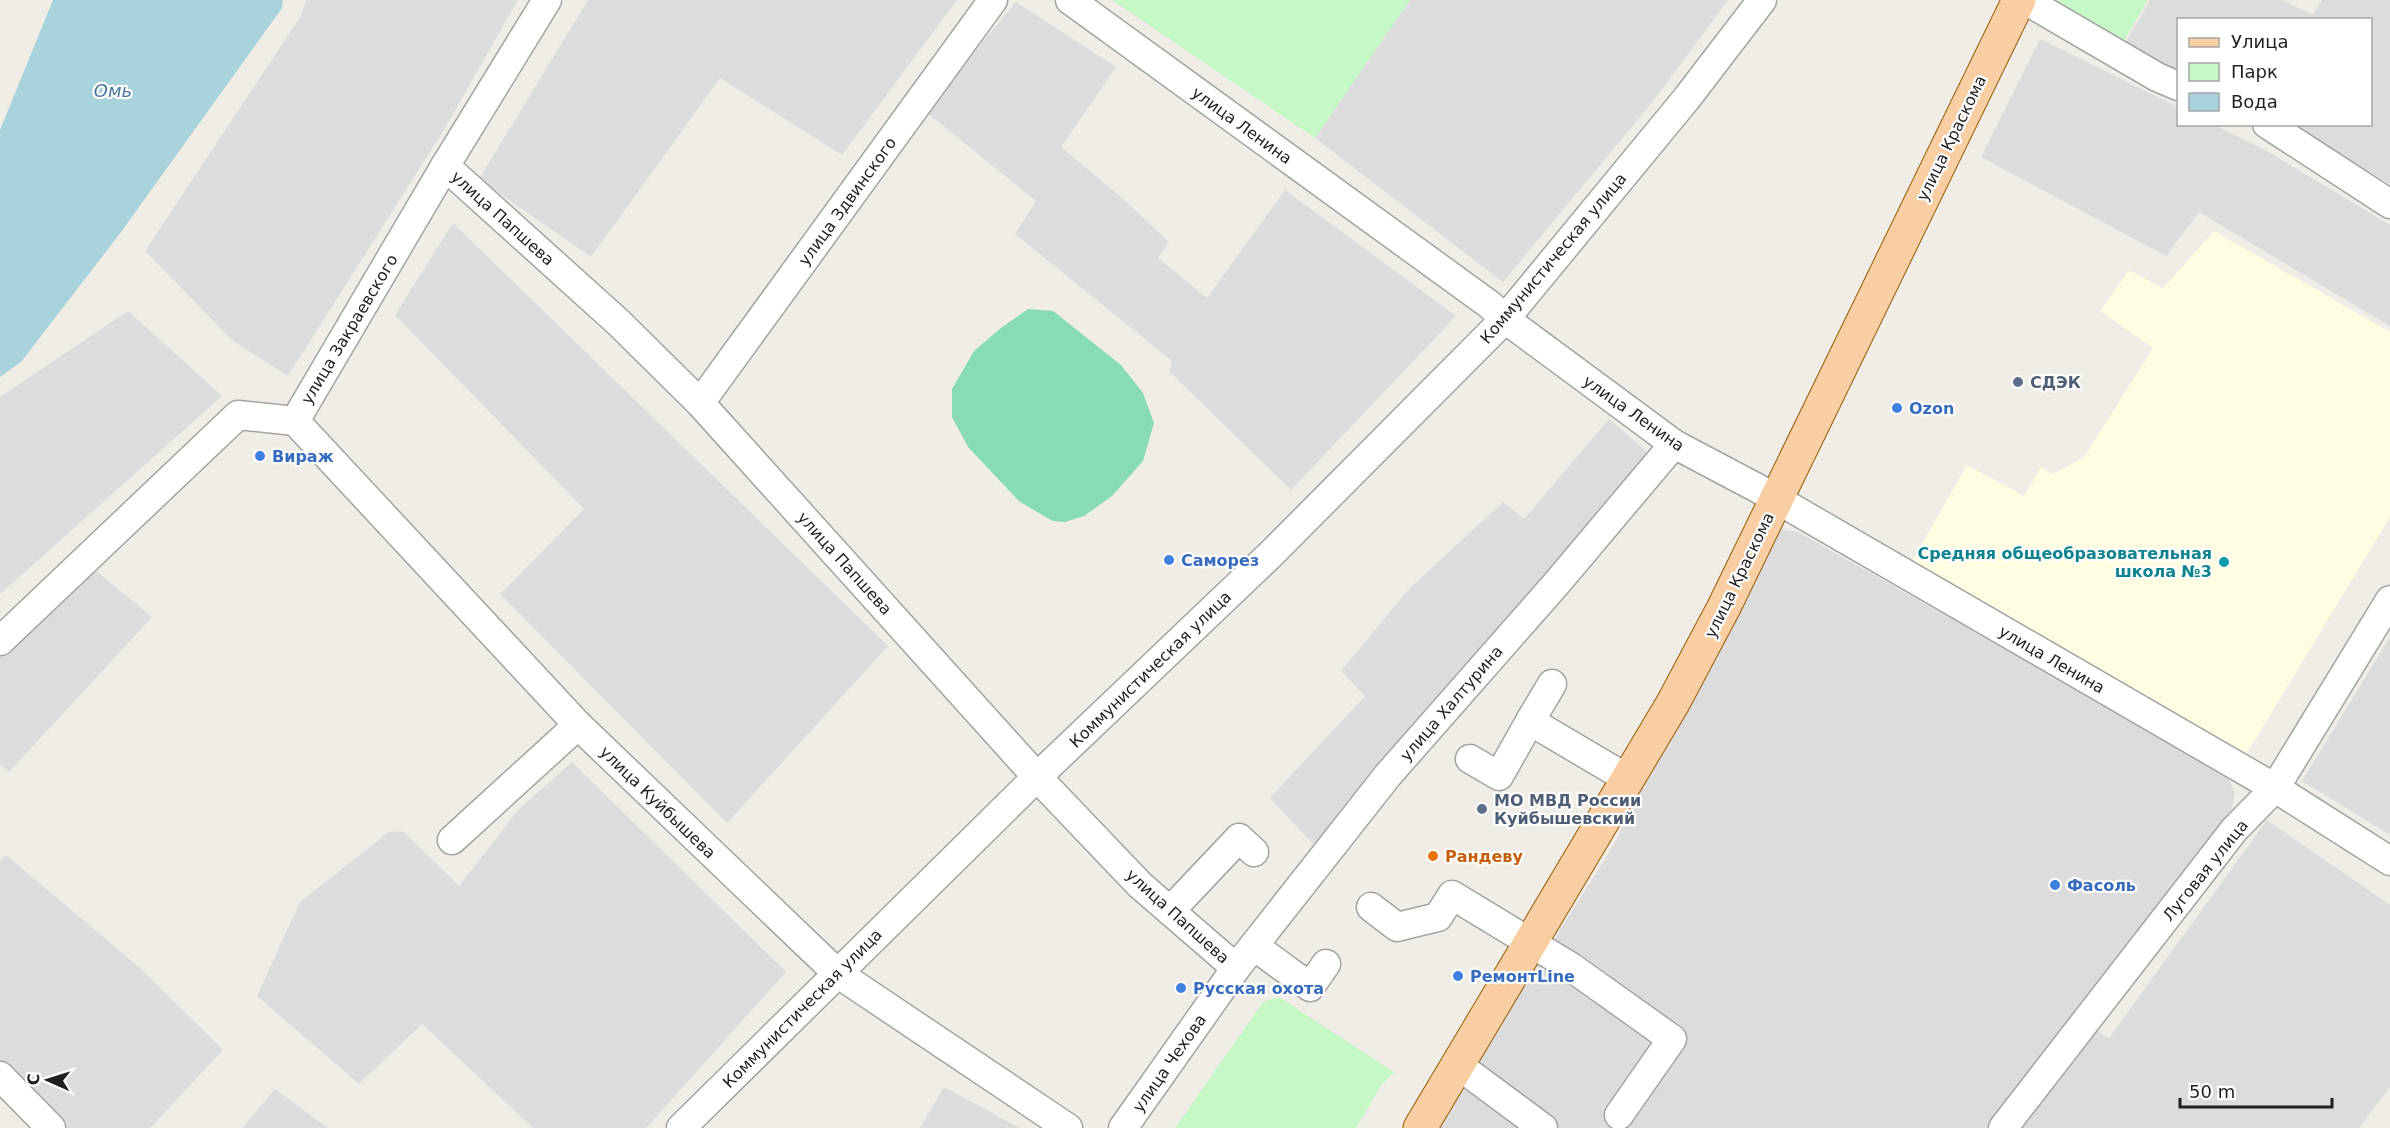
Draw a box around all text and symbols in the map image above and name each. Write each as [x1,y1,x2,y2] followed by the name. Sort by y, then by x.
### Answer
[2177,18,2372,126] legend
[2231,31,2288,52] text: Улица
[2231,61,2278,82] text: Парк
[1913,72,1990,204] street label: улица Краскома
[94,80,132,101] water label: Омь
[1188,83,1295,168] street label: улица Ленина
[2231,91,2278,112] text: Вода
[794,133,900,269] street label: улица Здвинского
[447,167,558,270] street label: улица Папшева
[1476,169,1630,348] street label: Коммунистическая улица
[297,251,402,408] street label: улица Закраевского
[1580,372,1688,455] street label: улица Ленина
[2030,373,2081,392] place label: СДЭК
[2011,375,2025,389] marker: СДЭК
[1909,399,1954,418] place label: Ozon
[1890,401,1904,415] marker: Ozon
[272,447,334,466] place label: Вираж
[253,449,267,463] marker: Вираж
[793,508,896,619] street label: улица Папшева
[1701,509,1778,641] street label: улица Краскома
[1917,544,2212,581] place label: Средняя общеобразовательная школа №3
[1181,551,1259,570] place label: Саморез
[1162,553,1176,567] marker: Саморез
[2217,555,2231,569] marker: Средняя общеобразовательная школа №3
[1066,587,1235,752] street label: Коммунистическая улица
[1996,621,2108,697] street label: улица Ленина
[1396,642,1507,765] street label: улица Халтурина
[596,742,719,862] street label: улица Куйбышева
[1494,791,1641,828] place label: МО МВД России Куйбышевский
[1475,802,1489,816] marker: МО МВД России Куйбышевский
[2159,816,2252,925] street label: Луговая улица
[1445,847,1523,866] place label: Рандеву
[1426,849,1440,863] marker: Рандеву
[1122,865,1233,968] street label: улица Папшева
[2067,876,2136,895] place label: Фасоль
[2048,878,2062,892] marker: Фасоль
[719,925,886,1092] street label: Коммунистическая улица
[1470,967,1575,986] place label: РемонтLine
[1451,969,1465,983] marker: РемонтLine
[1193,979,1324,998] place label: Русская охота
[1174,981,1188,995] marker: Русская охота
[1129,1011,1210,1116] street label: улица Чехова
[18,1050,78,1110] north arrow
[2180,1071,2332,1109] scale bar
[24,1073,43,1086] text: С
[2189,1081,2235,1102] text: 50 m

